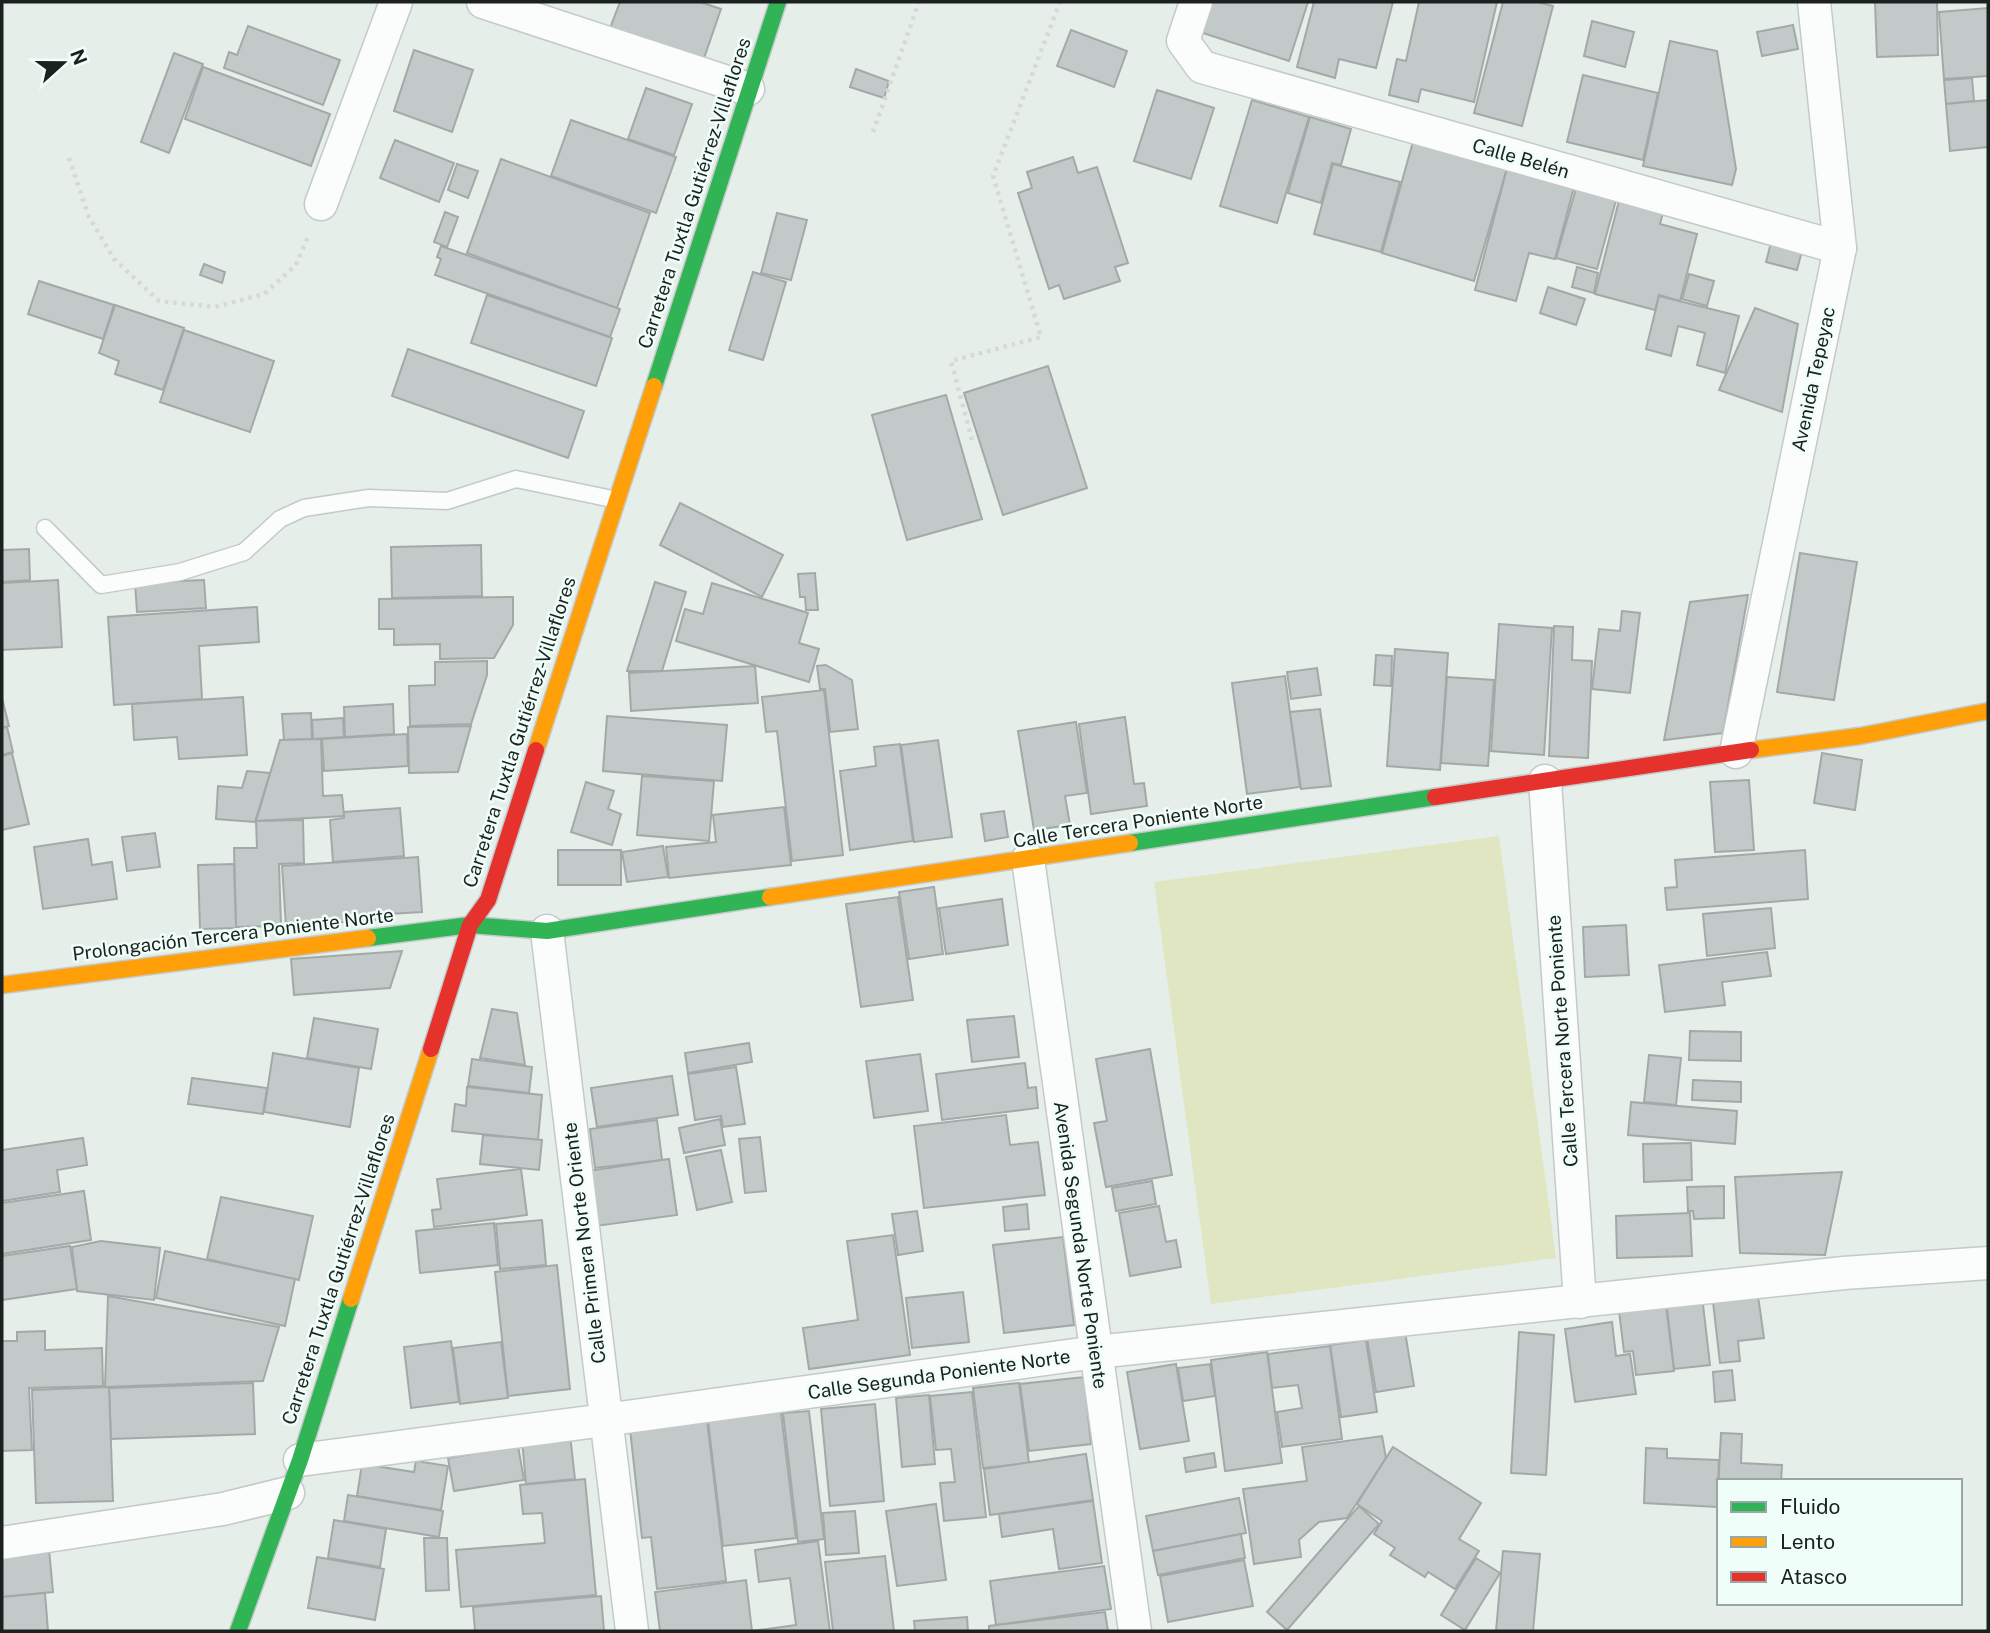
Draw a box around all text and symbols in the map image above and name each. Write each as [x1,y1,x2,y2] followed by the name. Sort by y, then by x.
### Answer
[28,28,98,98] north arrow
[633,35,755,351] street label: Carretera Tuxtla Gutiérrez-Villaflores
[66,46,92,68] text: N
[1470,134,1572,182] street label: Calle Belén
[1787,304,1839,454] street label: Avenida Tepeyac
[458,574,580,890] street label: Carretera Tuxtla Gutiérrez-Villaflores
[1011,790,1265,852] street label: Calle Tercera Poniente Norte
[71,903,395,965] street label: Prolongación Tercera Poniente Norte
[1542,914,1582,1168] street label: Calle Tercera Norte Poniente
[1050,1100,1112,1390] street label: Avenida Segunda Norte Poniente
[277,1111,399,1427] street label: Carretera Tuxtla Gutiérrez-Villaflores
[558,1121,610,1365] street label: Calle Primera Norte Oriente
[806,1345,1072,1403] street label: Calle Segunda Poniente Norte
[1717,1479,1962,1605] legend
[1780,1494,1840,1519] text: Fluido
[1780,1529,1835,1554] text: Lento
[1780,1564,1847,1589] text: Atasco

